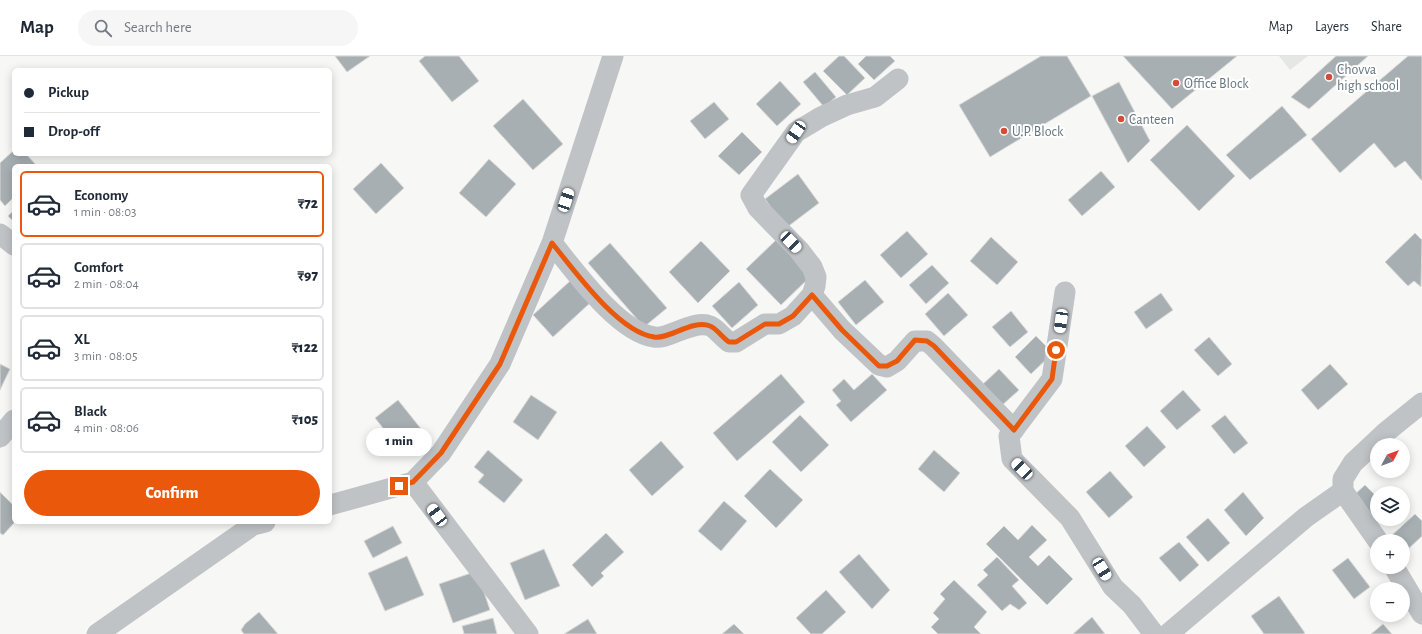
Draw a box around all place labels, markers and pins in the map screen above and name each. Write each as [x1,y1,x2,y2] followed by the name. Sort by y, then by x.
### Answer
[1337,63,1399,93] place label: Chovva high school
[1324,72,1334,82] marker: Chovva high school
[1184,77,1249,91] place label: Office Block
[1171,78,1181,88] marker: Office Block
[1129,113,1174,127] place label: Canteen
[1116,114,1126,124] marker: Canteen
[1012,125,1064,139] place label: U.P. Block
[999,126,1009,136] marker: U.P. Block

